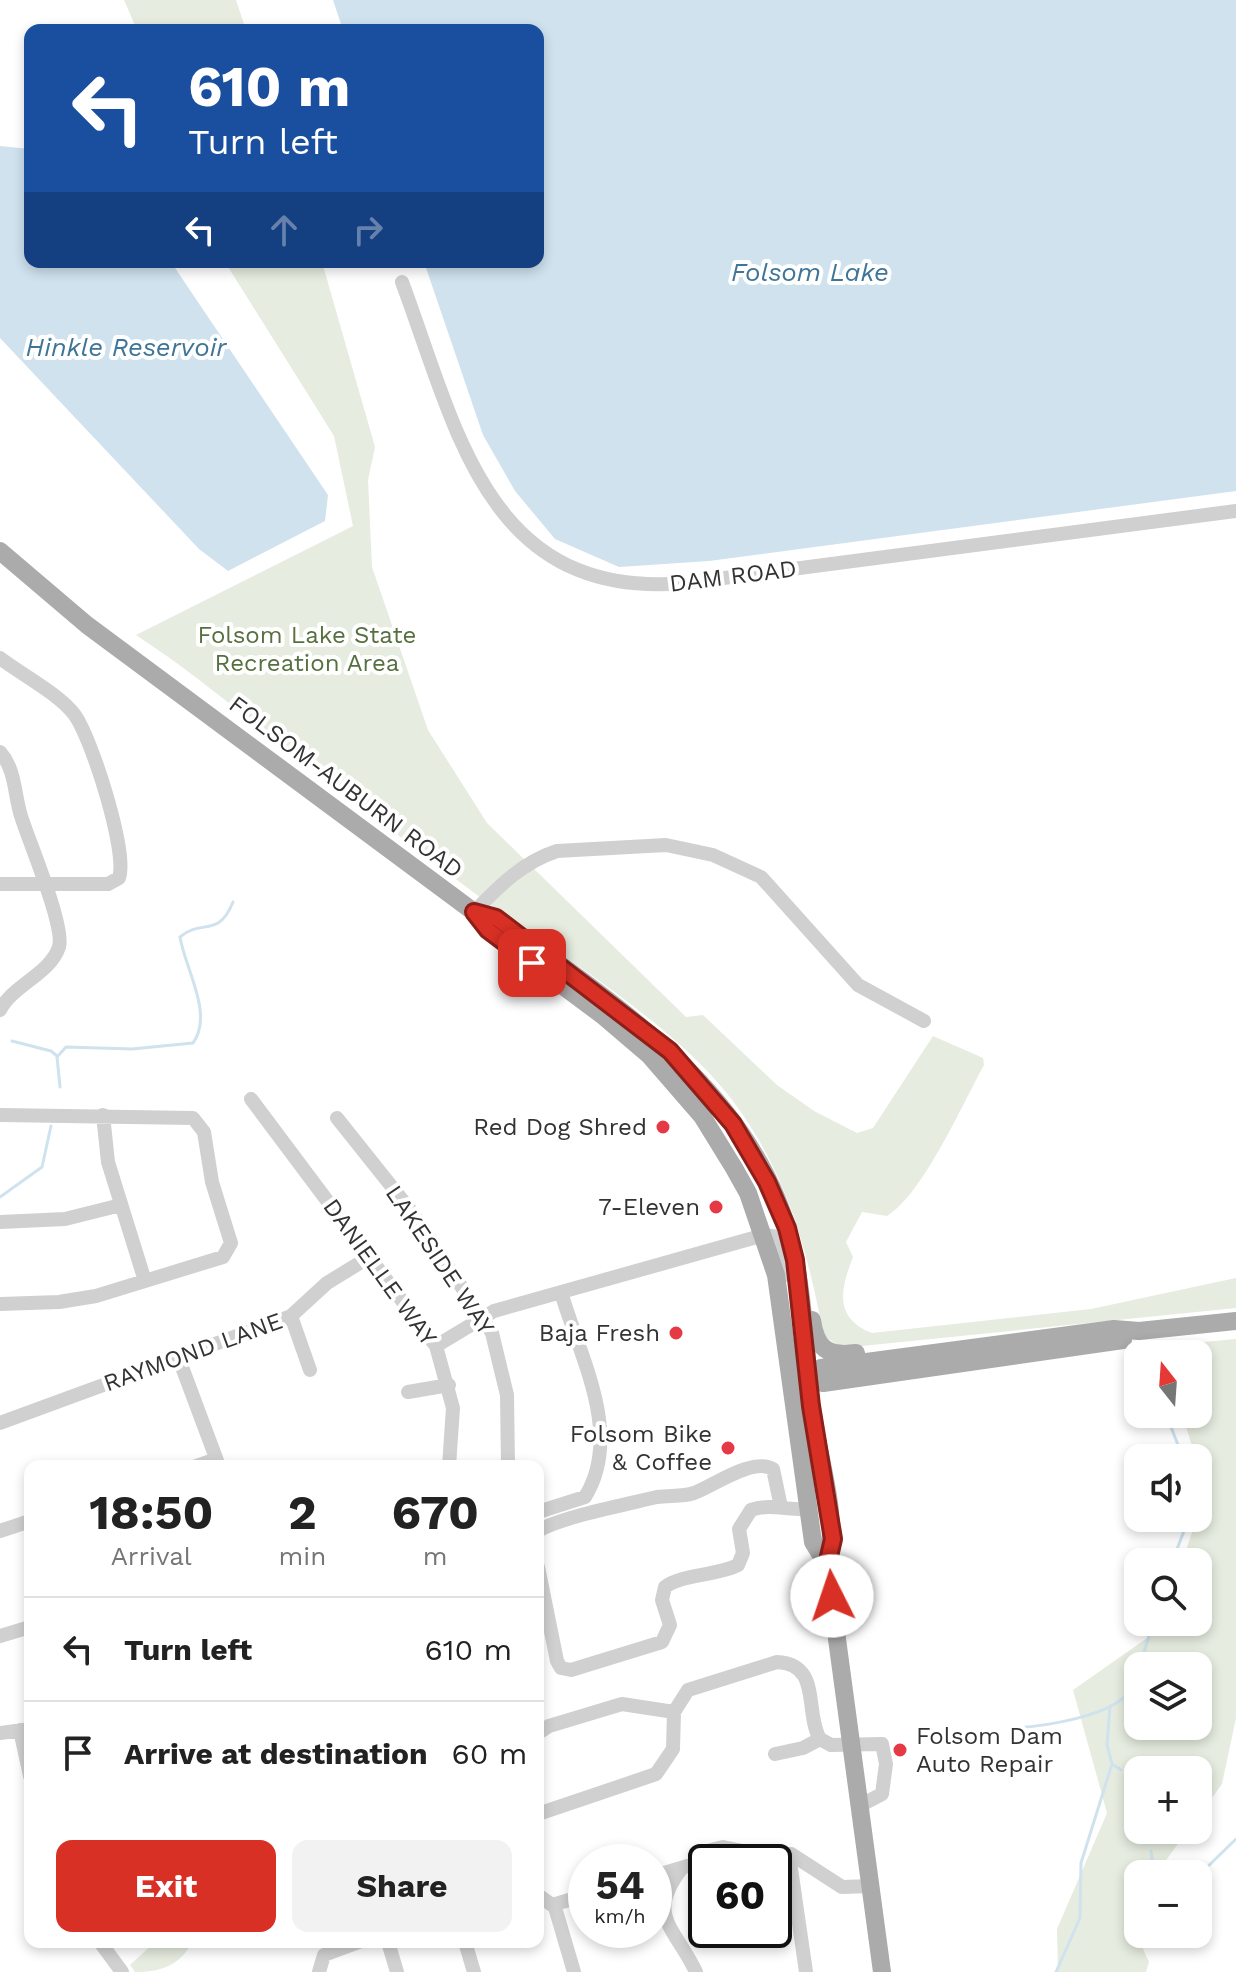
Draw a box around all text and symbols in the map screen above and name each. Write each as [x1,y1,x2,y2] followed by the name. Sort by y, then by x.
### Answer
[188,54,350,120] text: 610 m
[56,56,160,160] icon: left
[188,121,338,163] text: Turn left
[178,208,222,252] icon: left
[262,208,306,252] icon: ahead
[346,208,390,252] icon: right
[731,257,889,287] water label: Folsom Lake
[26,332,227,362] water label: Hinkle Reservoir
[668,554,798,598] street label: DAM ROAD
[198,621,416,677] park label: Folsom Lake State Recreation Area
[224,690,468,884] street label: FOLSOM-AUBURN ROAD
[498,929,566,997] pin
[510,941,554,985] icon: arrive
[473,1113,647,1141] place label: Red Dog Shred
[654,1118,672,1136] marker: Red Dog Shred
[380,1180,500,1340] street label: LAKESIDE WAY
[317,1193,443,1351] street label: DANIELLE WAY
[598,1193,700,1221] place label: 7-Eleven
[707,1198,725,1216] marker: 7-Eleven
[100,1307,286,1397] street label: RAYMOND LANE
[539,1319,660,1347] place label: Baja Fresh
[667,1324,685,1342] marker: Baja Fresh
[1124,1340,1212,1428] north arrow
[1124,1340,1212,1948] map controls
[570,1420,712,1476] place label: Folsom Bike & Coffee
[719,1439,737,1457] marker: Folsom Bike & Coffee
[1124,1444,1212,1532] button: sound
[89,1484,213,1541] text: 18:50
[288,1484,317,1541] text: 2
[391,1484,479,1541] text: 670
[111,1541,192,1571] text: Arrival
[279,1541,326,1571] text: min
[423,1541,448,1571] text: m
[1124,1548,1212,1636] button: search
[790,1554,874,1638] position arrow
[56,1627,100,1671] icon: left
[124,1632,252,1667] text: Turn left
[425,1632,512,1667] text: 610 m
[1124,1652,1212,1740] button: layers
[916,1722,1063,1778] place label: Folsom Dam Auto Repair
[56,1731,100,1775] icon: arrive
[124,1736,428,1771] text: Arrive at destination
[452,1736,527,1771] text: 60 m
[891,1741,909,1759] marker: Folsom Dam Auto Repair
[1124,1756,1212,1844] button: +
[56,1840,276,1932] button: Exit
[292,1840,512,1932] button: Share
[688,1844,792,1948] speed limit sign: 60
[1124,1860,1212,1948] button: −
[595,1862,645,1909] text: 54
[594,1904,646,1928] text: km/h

